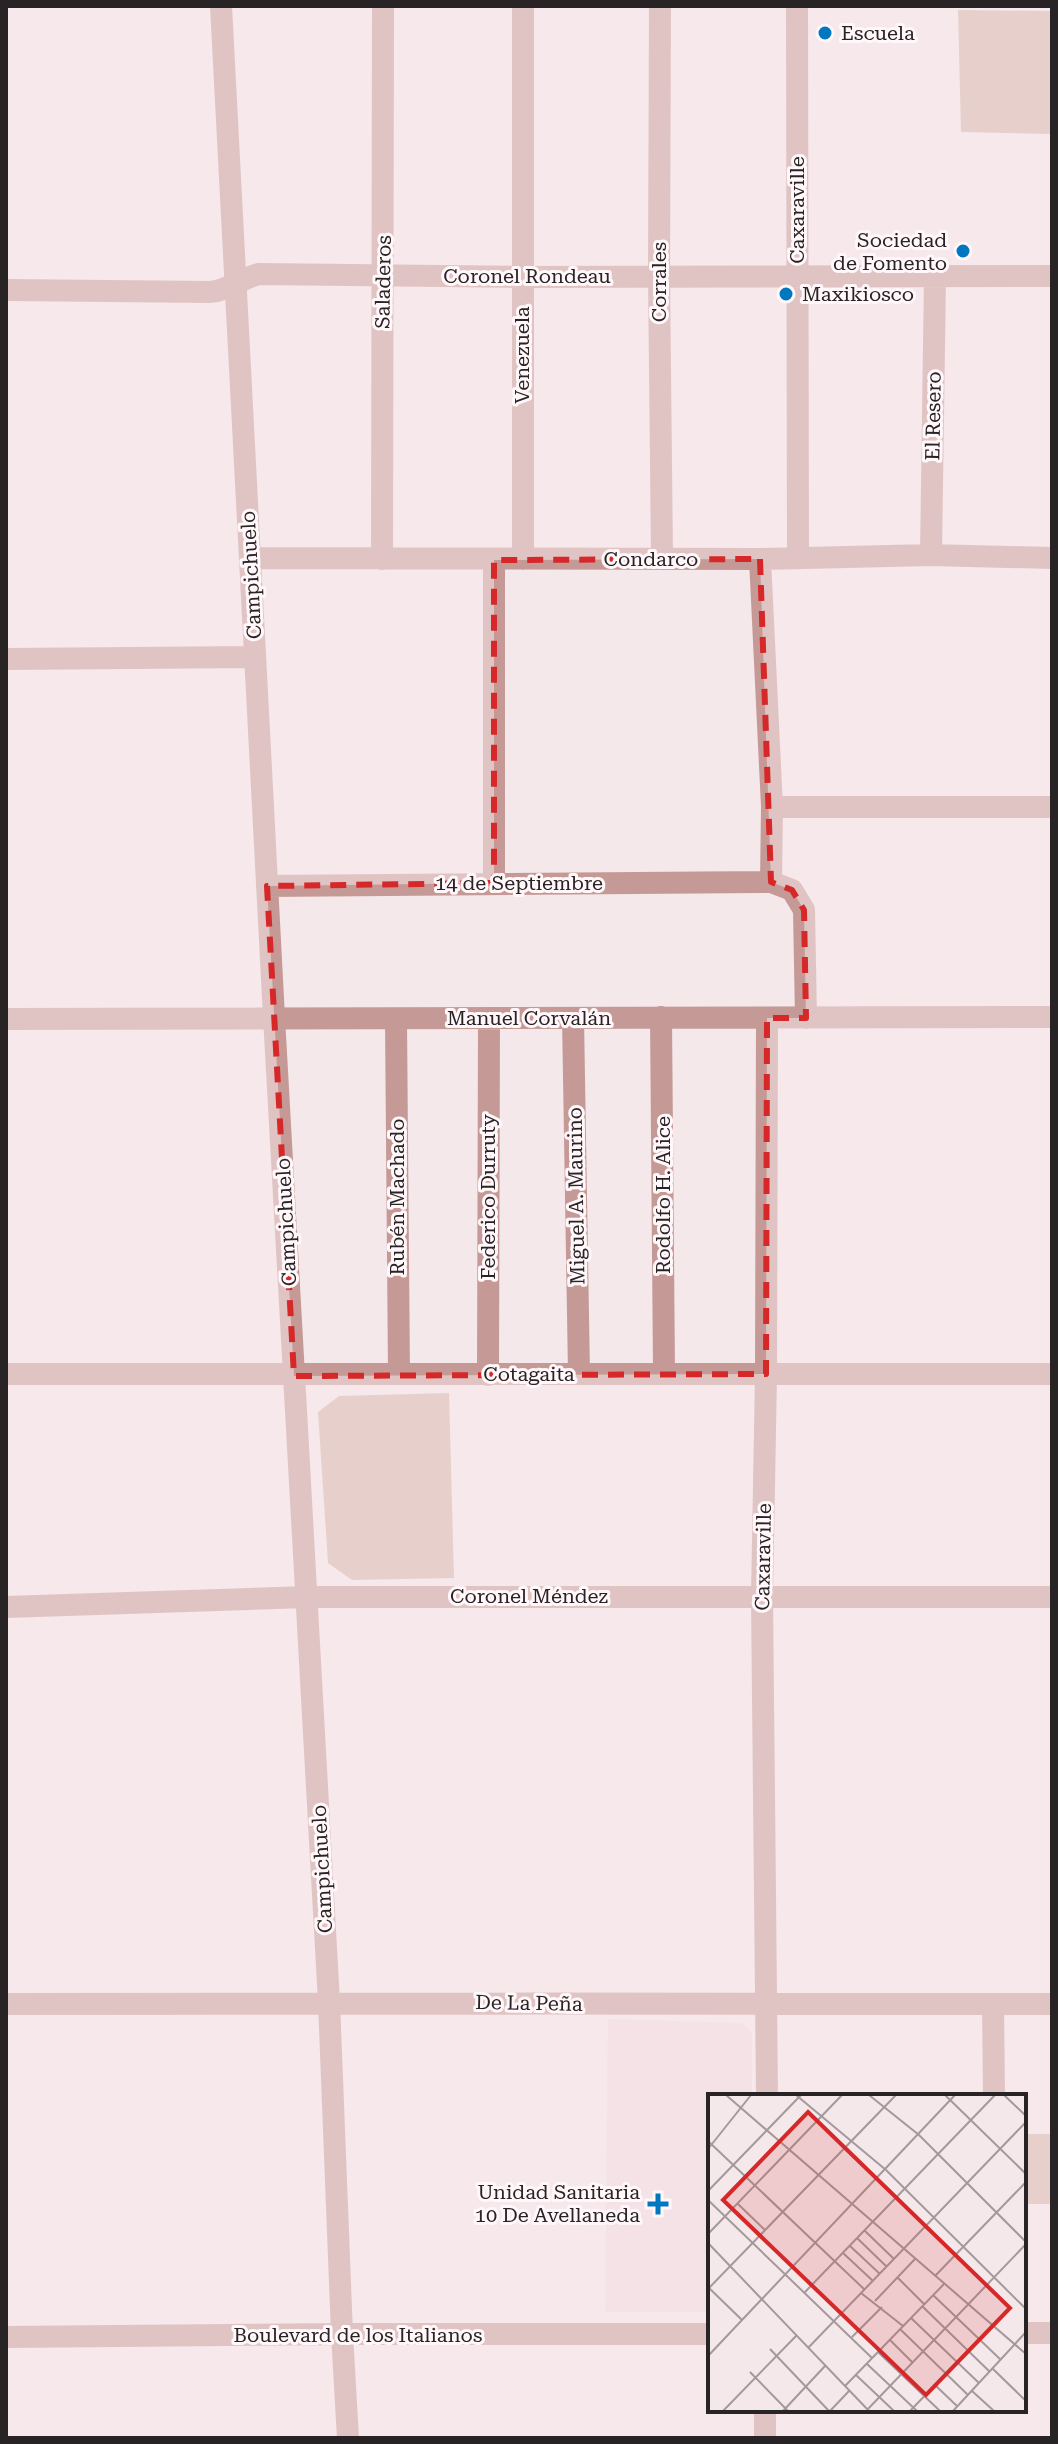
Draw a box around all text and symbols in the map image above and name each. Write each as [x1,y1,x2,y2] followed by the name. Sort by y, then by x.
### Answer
[841,21,915,45] place label: Escuela
[816,24,834,42] marker: Escuela
[785,156,809,264] street label: Caxaraville
[833,228,947,275] place label: Sociedad de Fomento
[370,235,396,329] street label: Saladeros
[647,242,671,322] street label: Corrales
[954,242,972,260] marker: Sociedad de Fomento
[443,264,611,288] street label: Coronel Rondeau
[802,282,914,306] place label: Maxikiosco
[777,285,795,303] marker: Maxikiosco
[510,306,534,404] street label: Venezuela
[920,371,946,461] street label: El Resero
[236,510,266,640] street label: Campichuelo
[604,547,698,571] street label: Condarco
[435,871,603,895] street label: 14 de Septiembre
[447,1006,611,1030] street label: Manuel Corvalán
[562,1107,590,1285] street label: Miguel A. Maurino
[476,1114,500,1280] street label: Federico Durruty
[651,1116,675,1274] street label: Rodolfo H. Alice
[385,1118,409,1276] street label: Rubén Machado
[271,1157,301,1287] street label: Campichuelo
[483,1362,575,1386] street label: Cotagaita
[750,1503,776,1611] street label: Caxaraville
[450,1584,608,1608] street label: Coronel Méndez
[307,1804,337,1934] street label: Campichuelo
[475,1990,583,2016] street label: De La Peña
[708,2094,1026,2412] inset map
[475,2180,640,2227] place label: Unidad Sanitaria 10 De Avellaneda
[647,2193,669,2215] marker: Unidad Sanitaria 10 De Avellaneda
[234,2323,482,2347] street label: Boulevard de los Italianos

